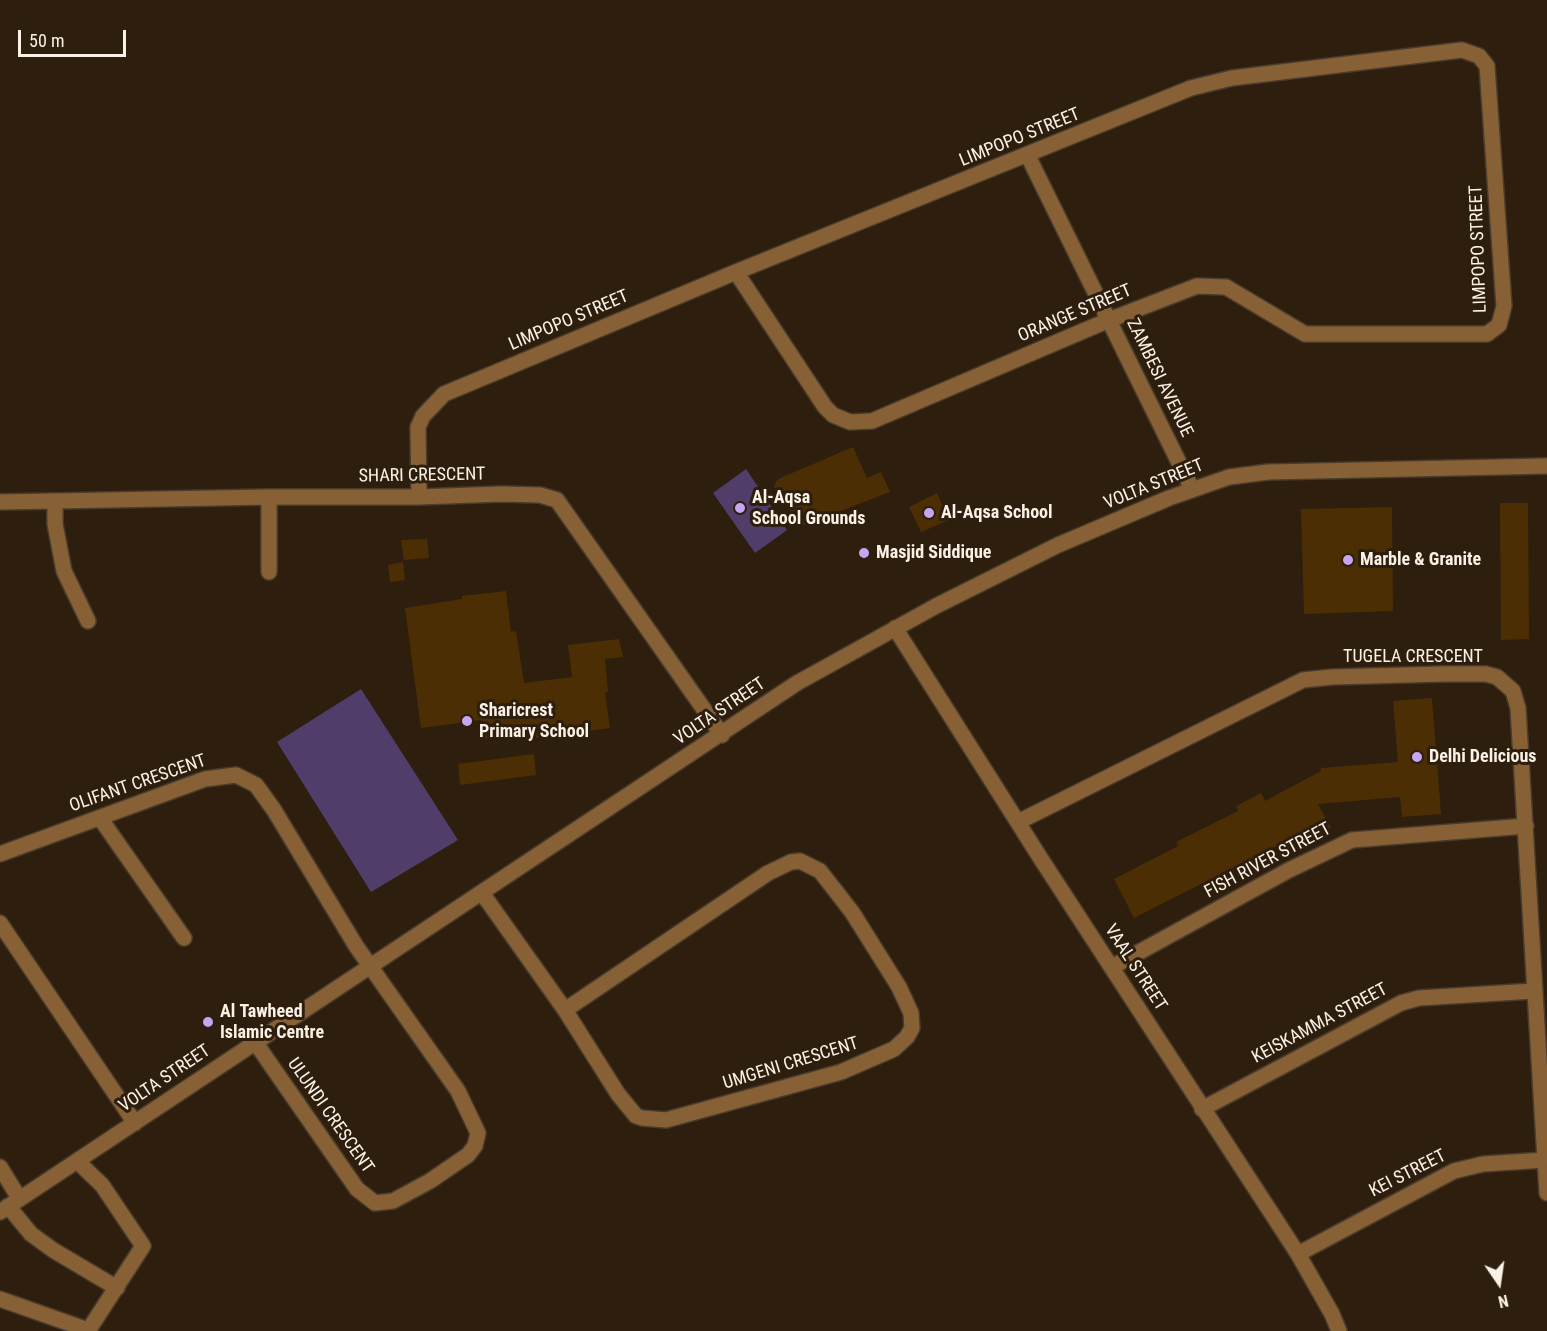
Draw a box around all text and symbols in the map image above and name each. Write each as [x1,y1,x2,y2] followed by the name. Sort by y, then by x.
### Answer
[21,18,129,56] scale bar
[29,30,64,51] text: 50 m
[957,104,1083,172] street label: LIMPOPO STREET
[1466,185,1492,313] street label: LIMPOPO STREET
[1015,280,1135,348] street label: ORANGE STREET
[506,286,632,356] street label: LIMPOPO STREET
[1121,315,1197,441] street label: ZAMBESI AVENUE
[1101,455,1207,515] street label: VOLTA STREET
[358,464,486,488] street label: SHARI CRESCENT
[752,487,865,530] place label: Al-Aqsa School Grounds
[733,501,747,515] marker: Al-Aqsa School Grounds
[941,502,1053,524] place label: Al-Aqsa School
[922,506,936,520] marker: Al-Aqsa School
[876,542,991,564] place label: Masjid Siddique
[857,546,871,560] marker: Masjid Siddique
[1360,549,1481,571] place label: Marble & Granite
[1341,553,1355,567] marker: Marble & Granite
[1343,646,1483,668] street label: TUGELA CRESCENT
[670,673,770,751] street label: VOLTA STREET
[479,700,589,742] place label: Sharicrest Primary School
[460,714,474,728] marker: Sharicrest Primary School
[1429,746,1537,768] place label: Delhi Delicious
[67,750,209,818] street label: OLIFANT CRESCENT
[1410,750,1424,764] marker: Delhi Delicious
[1201,819,1335,903] street label: FISH RIVER STREET
[1099,921,1171,1015] street label: VAAL STREET
[1249,979,1391,1069] street label: KEISKAMMA STREET
[220,1001,324,1044] place label: Al Tawheed Islamic Centre
[201,1015,215,1029] marker: Al Tawheed Islamic Centre
[721,1033,861,1095] street label: UMGENI CRESCENT
[115,1040,215,1118] street label: VOLTA STREET
[282,1054,378,1178] street label: ULUNDI CRESCENT
[1366,1146,1450,1202] street label: KEI STREET
[1469,1253,1529,1313] north arrow
[1496,1291,1510,1311] text: N

